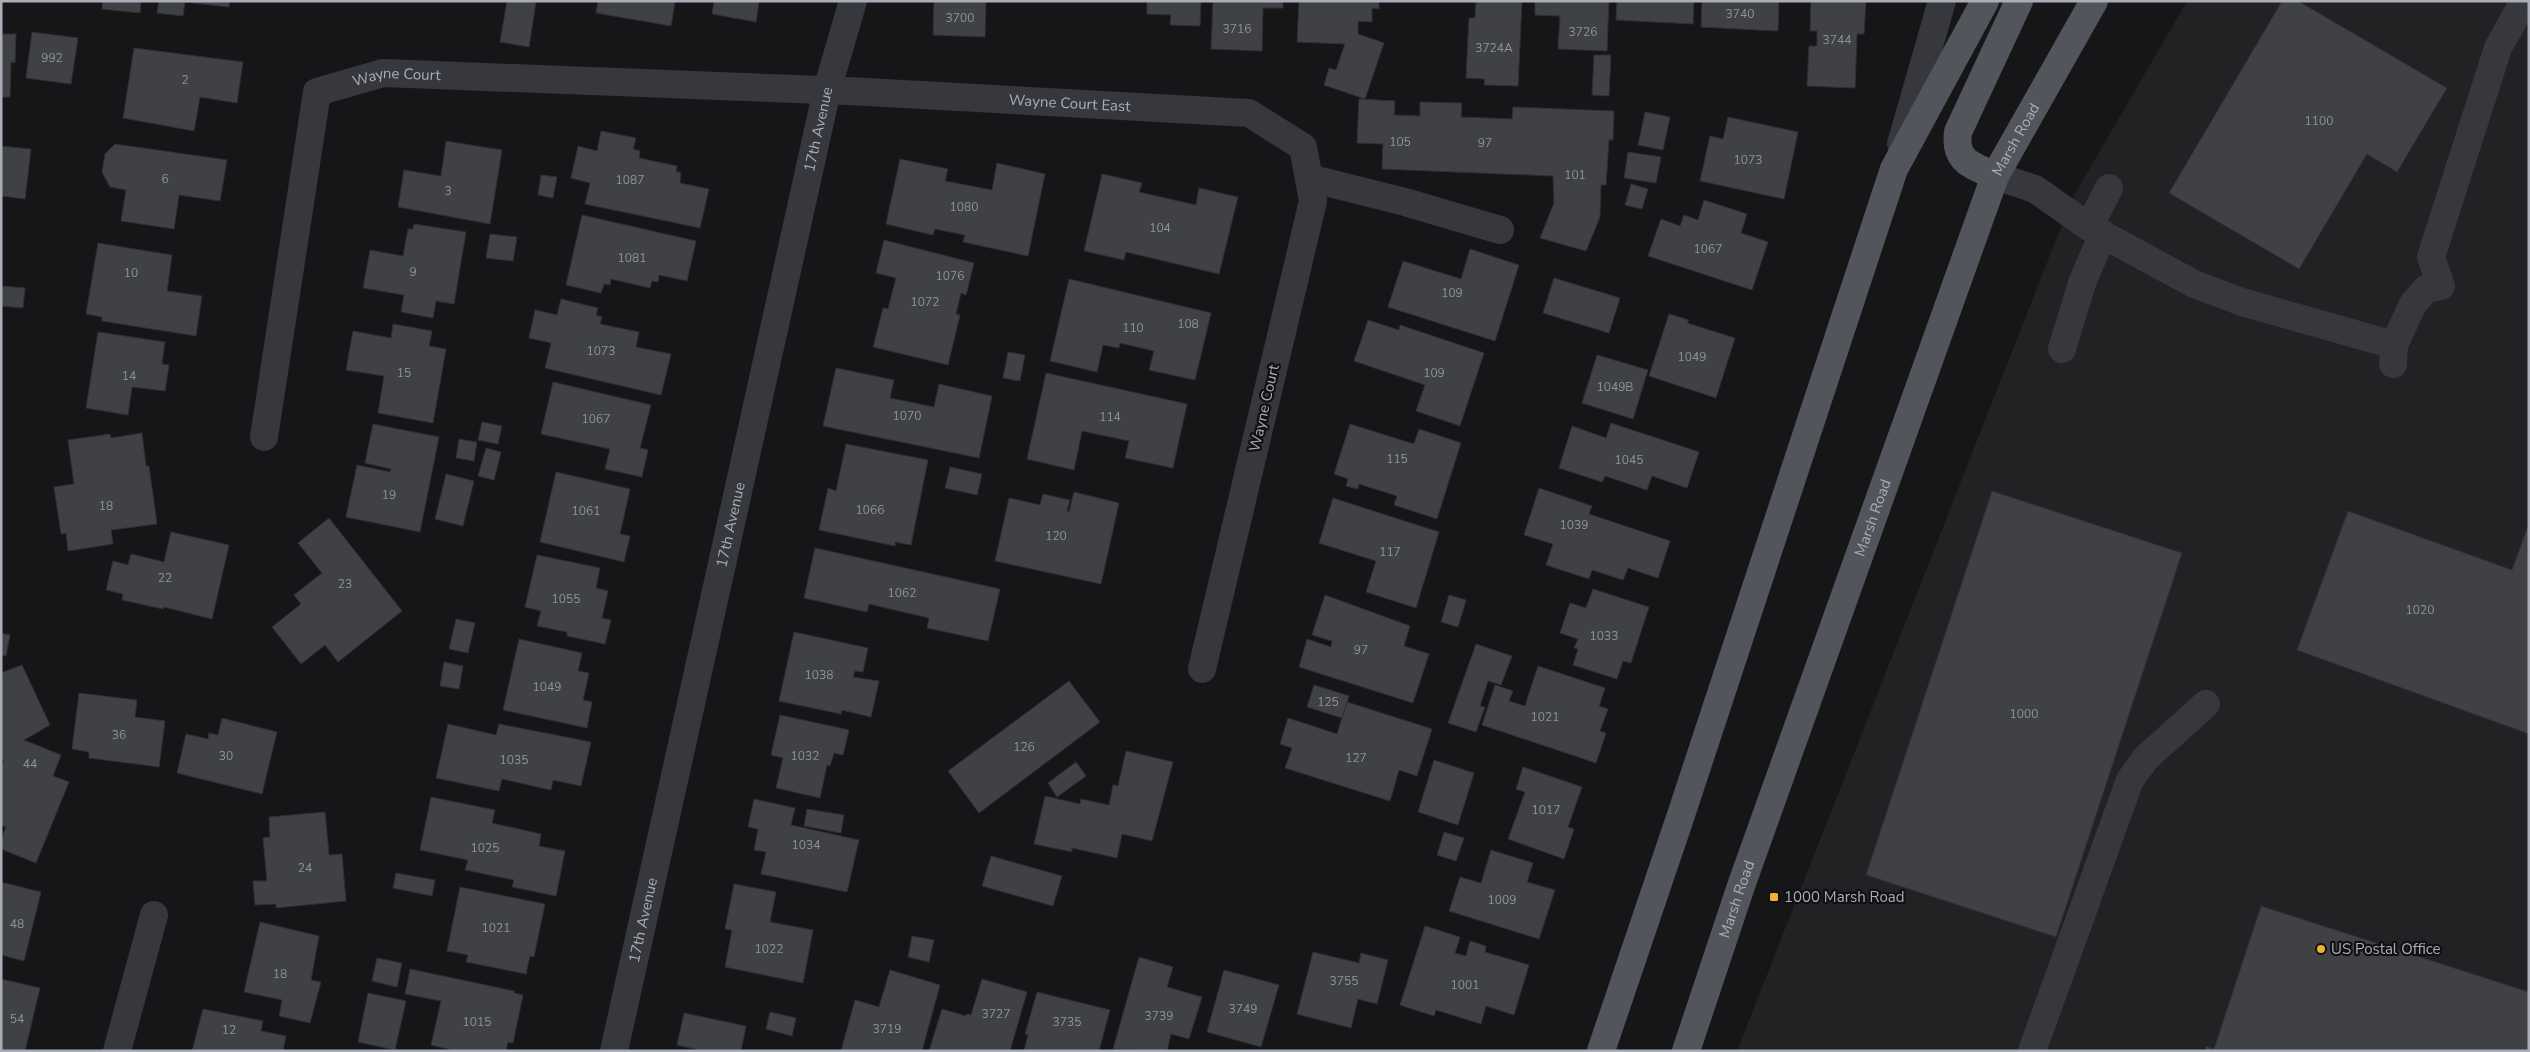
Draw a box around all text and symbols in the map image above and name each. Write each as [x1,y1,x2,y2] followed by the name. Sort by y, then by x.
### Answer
[1726,6,1754,22] house number: 3740
[946,10,974,26] house number: 3700
[1223,21,1251,37] house number: 3716
[1569,24,1597,40] house number: 3726
[1823,32,1851,48] house number: 3744
[1475,40,1513,56] house number: 3724A
[41,50,63,66] house number: 992
[350,63,442,91] street label: Wayne Court
[181,72,189,88] house number: 2
[799,85,837,174] street label: 17th Avenue
[1008,90,1132,117] street label: Wayne Court East
[1987,99,2044,179] street label: Marsh Road
[2305,113,2333,129] house number: 1100
[1389,134,1411,150] house number: 105
[1478,135,1492,151] house number: 97
[1734,152,1762,168] house number: 1073
[1564,167,1586,183] house number: 101
[161,171,169,187] house number: 6
[616,172,644,188] house number: 1087
[444,183,452,199] house number: 3
[950,199,978,215] house number: 1080
[1149,220,1171,236] house number: 104
[1694,241,1722,257] house number: 1067
[618,250,646,266] house number: 1081
[409,264,417,280] house number: 9
[124,265,138,281] house number: 10
[936,268,964,284] house number: 1076
[1441,285,1463,301] house number: 109
[911,294,939,310] house number: 1072
[1177,316,1199,332] house number: 108
[1122,320,1144,336] house number: 110
[587,343,615,359] house number: 1073
[1678,349,1706,365] house number: 1049
[1244,362,1284,454] street label: Wayne Court
[397,365,411,381] house number: 15
[1423,365,1445,381] house number: 109
[122,368,136,384] house number: 14
[1597,379,1633,395] house number: 1049B
[893,408,921,424] house number: 1070
[1099,409,1121,425] house number: 114
[582,411,610,427] house number: 1067
[1386,451,1408,467] house number: 115
[1615,452,1643,468] house number: 1045
[1850,476,1896,559] street label: Marsh Road
[711,480,750,569] street label: 17th Avenue
[382,487,396,503] house number: 19
[99,498,113,514] house number: 18
[856,502,884,518] house number: 1066
[572,503,600,519] house number: 1061
[1560,517,1588,533] house number: 1039
[1045,528,1067,544] house number: 120
[1379,544,1401,560] house number: 117
[158,570,172,586] house number: 22
[338,576,352,592] house number: 23
[888,585,916,601] house number: 1062
[552,591,580,607] house number: 1055
[2406,602,2434,618] house number: 1020
[1590,628,1618,644] house number: 1033
[1354,642,1368,658] house number: 97
[805,667,833,683] house number: 1038
[533,679,561,695] house number: 1049
[1317,694,1339,710] house number: 125
[2010,706,2038,722] house number: 1000
[1531,709,1559,725] house number: 1021
[112,727,126,743] house number: 36
[1013,739,1035,755] house number: 126
[219,748,233,764] house number: 30
[791,748,819,764] house number: 1032
[1345,750,1367,766] house number: 127
[500,752,528,768] house number: 1035
[23,756,37,772] house number: 44
[1532,802,1560,818] house number: 1017
[792,837,820,853] house number: 1034
[471,840,499,856] house number: 1025
[1714,858,1759,941] street label: Marsh Road
[298,860,312,876] house number: 24
[624,876,662,965] street label: 17th Avenue
[1784,887,1904,907] place label: 1000 Marsh Road
[1768,891,1780,903] marker: 1000 Marsh Road
[1488,892,1516,908] house number: 1009
[10,916,24,932] house number: 48
[482,920,510,936] house number: 1021
[2331,939,2441,959] place label: US Postal Office
[755,941,783,957] house number: 1022
[2315,943,2327,955] marker: US Postal Office
[273,966,287,982] house number: 18
[1330,973,1358,989] house number: 3755
[1451,977,1479,993] house number: 1001
[1229,1001,1257,1017] house number: 3749
[982,1006,1010,1022] house number: 3727
[1145,1008,1173,1024] house number: 3739
[10,1011,24,1027] house number: 54
[463,1014,491,1030] house number: 1015
[1053,1014,1081,1030] house number: 3735
[873,1021,901,1037] house number: 3719
[222,1022,236,1038] house number: 12

